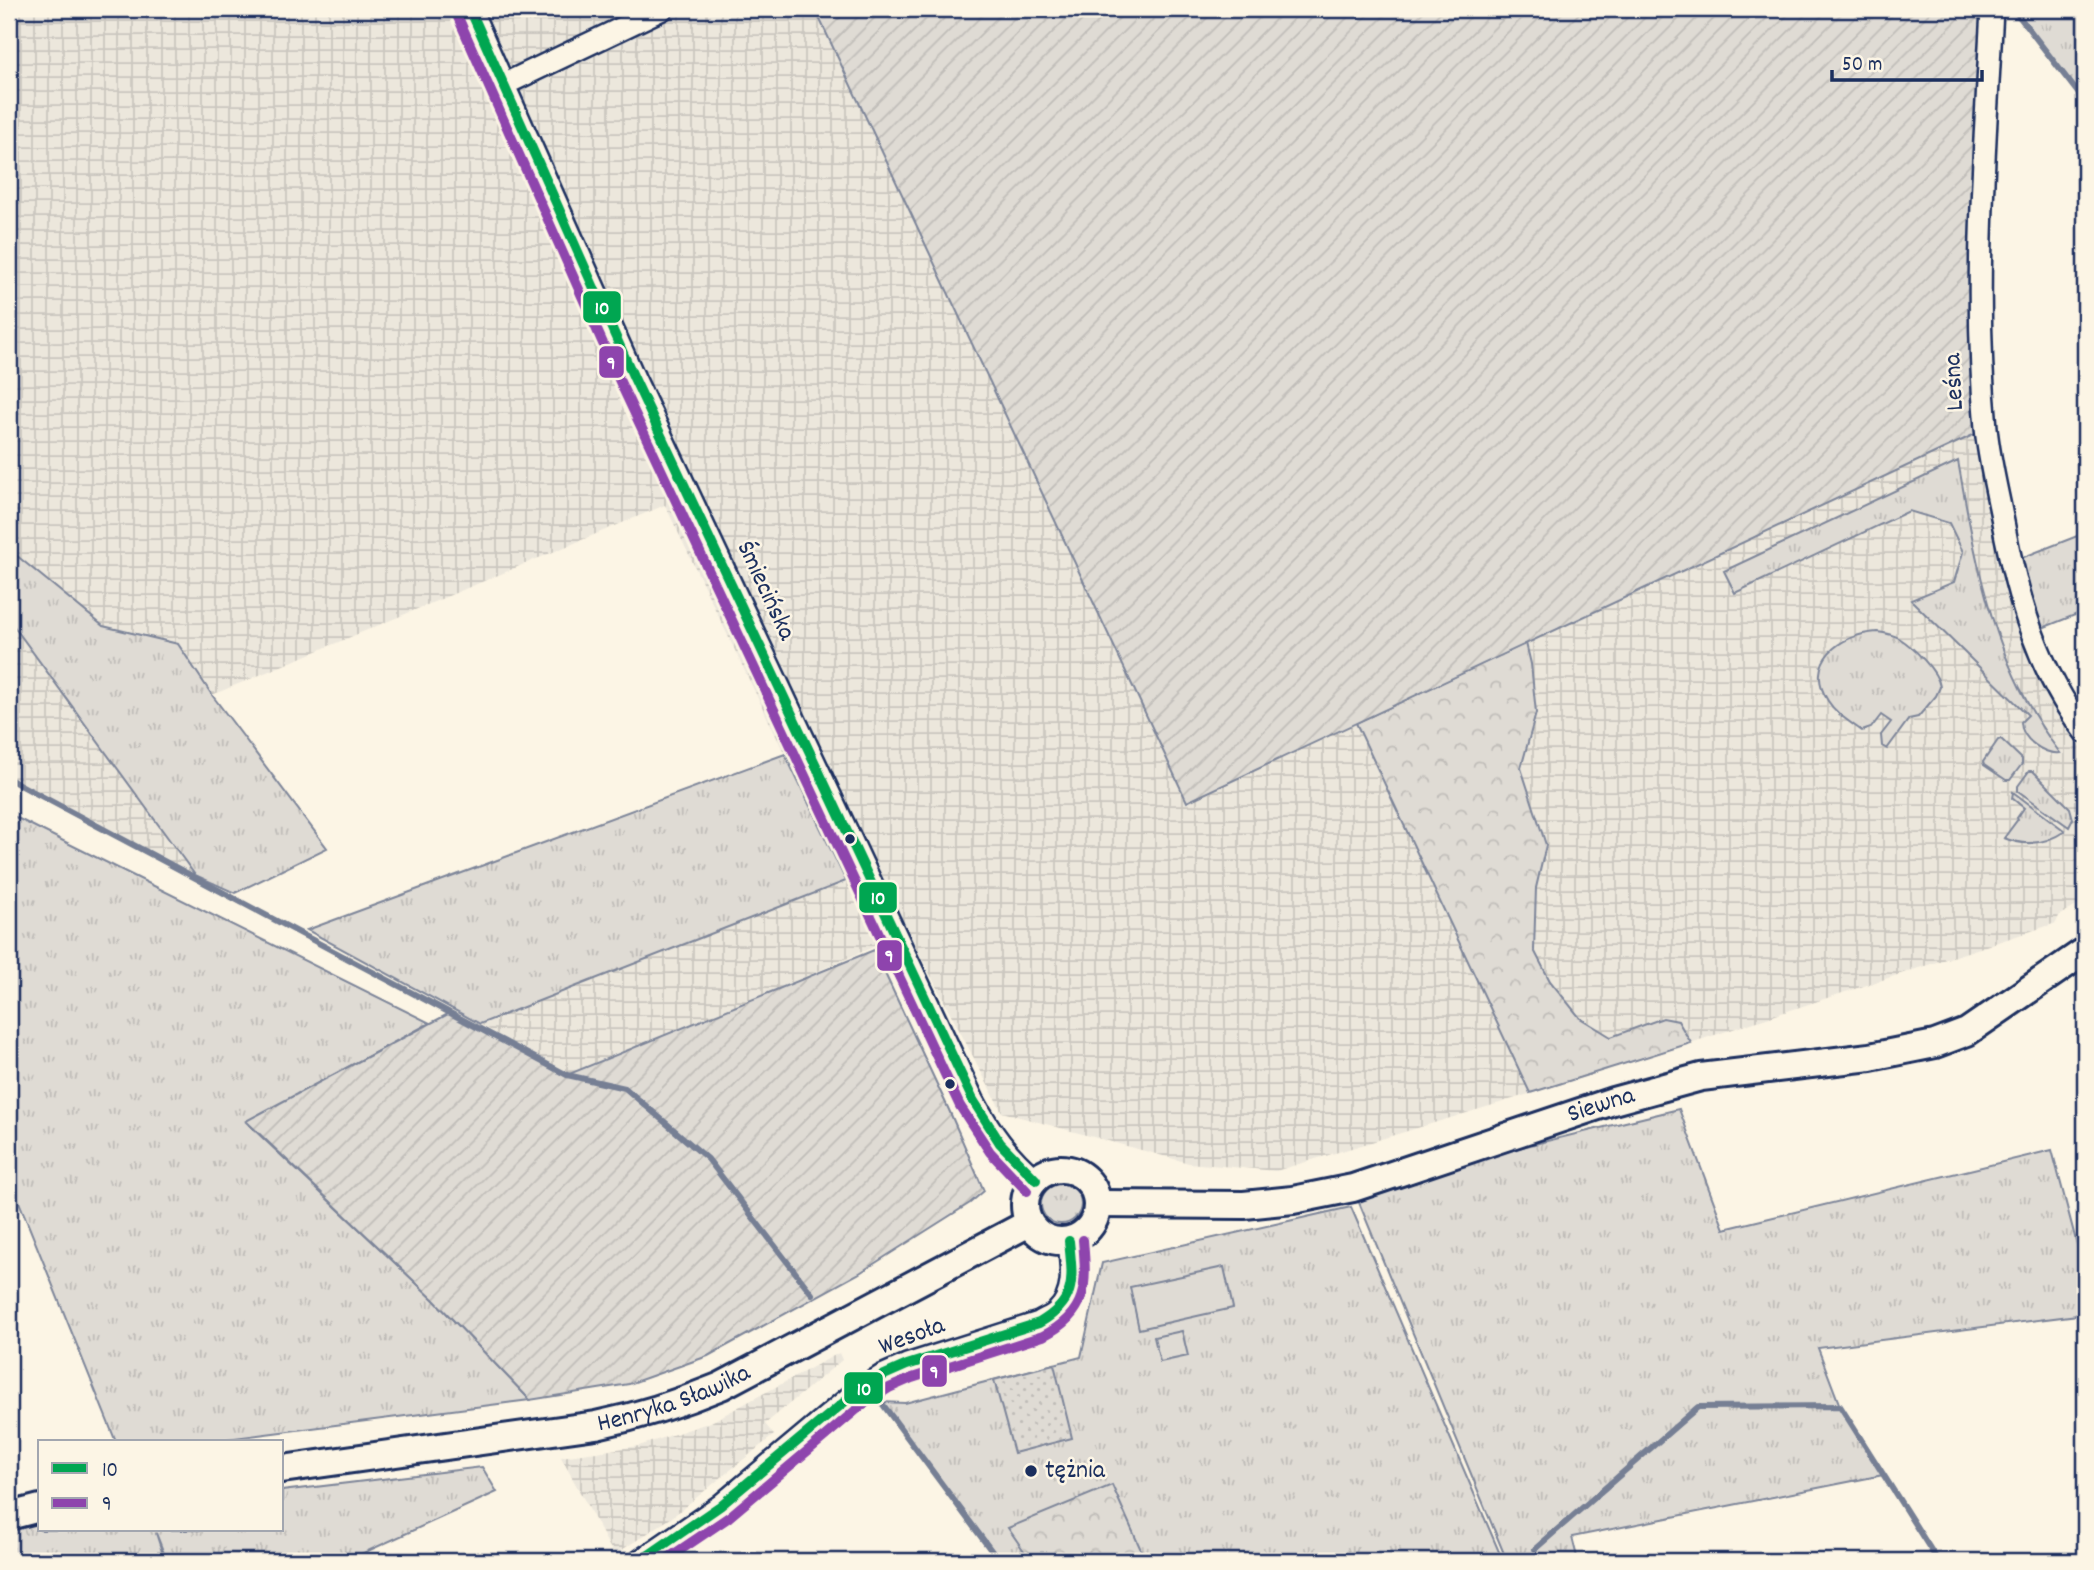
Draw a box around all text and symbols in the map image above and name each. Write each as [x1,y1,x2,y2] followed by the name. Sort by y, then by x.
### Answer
[1832,38,1982,82] scale bar
[1842,51,1882,81] text: 50 m
[582,290,622,324] line badge: 10
[595,297,609,324] text: 10
[598,345,625,379] line badge: 9
[607,352,615,379] text: 9
[1935,352,1975,412] street label: Leśna
[726,535,804,647] street label: Śmiecińska
[843,832,857,846] unlabelled marker
[858,881,898,914] line badge: 10
[871,887,885,914] text: 10
[876,939,903,972] line badge: 9
[885,945,893,972] text: 9
[943,1077,957,1091] unlabelled marker
[1563,1077,1640,1133] street label: Siewna
[874,1308,951,1366] street label: Wesoła
[921,1354,948,1388] line badge: 9
[594,1355,758,1443] street label: Henryka Sławika
[930,1361,938,1388] text: 9
[843,1371,884,1405] line badge: 10
[857,1378,871,1405] text: 10
[38,1440,284,1532] legend
[1045,1453,1106,1490] place label: tężnia
[102,1457,118,1487] text: 10
[1023,1463,1039,1479] marker: tężnia
[102,1491,112,1521] text: 9

